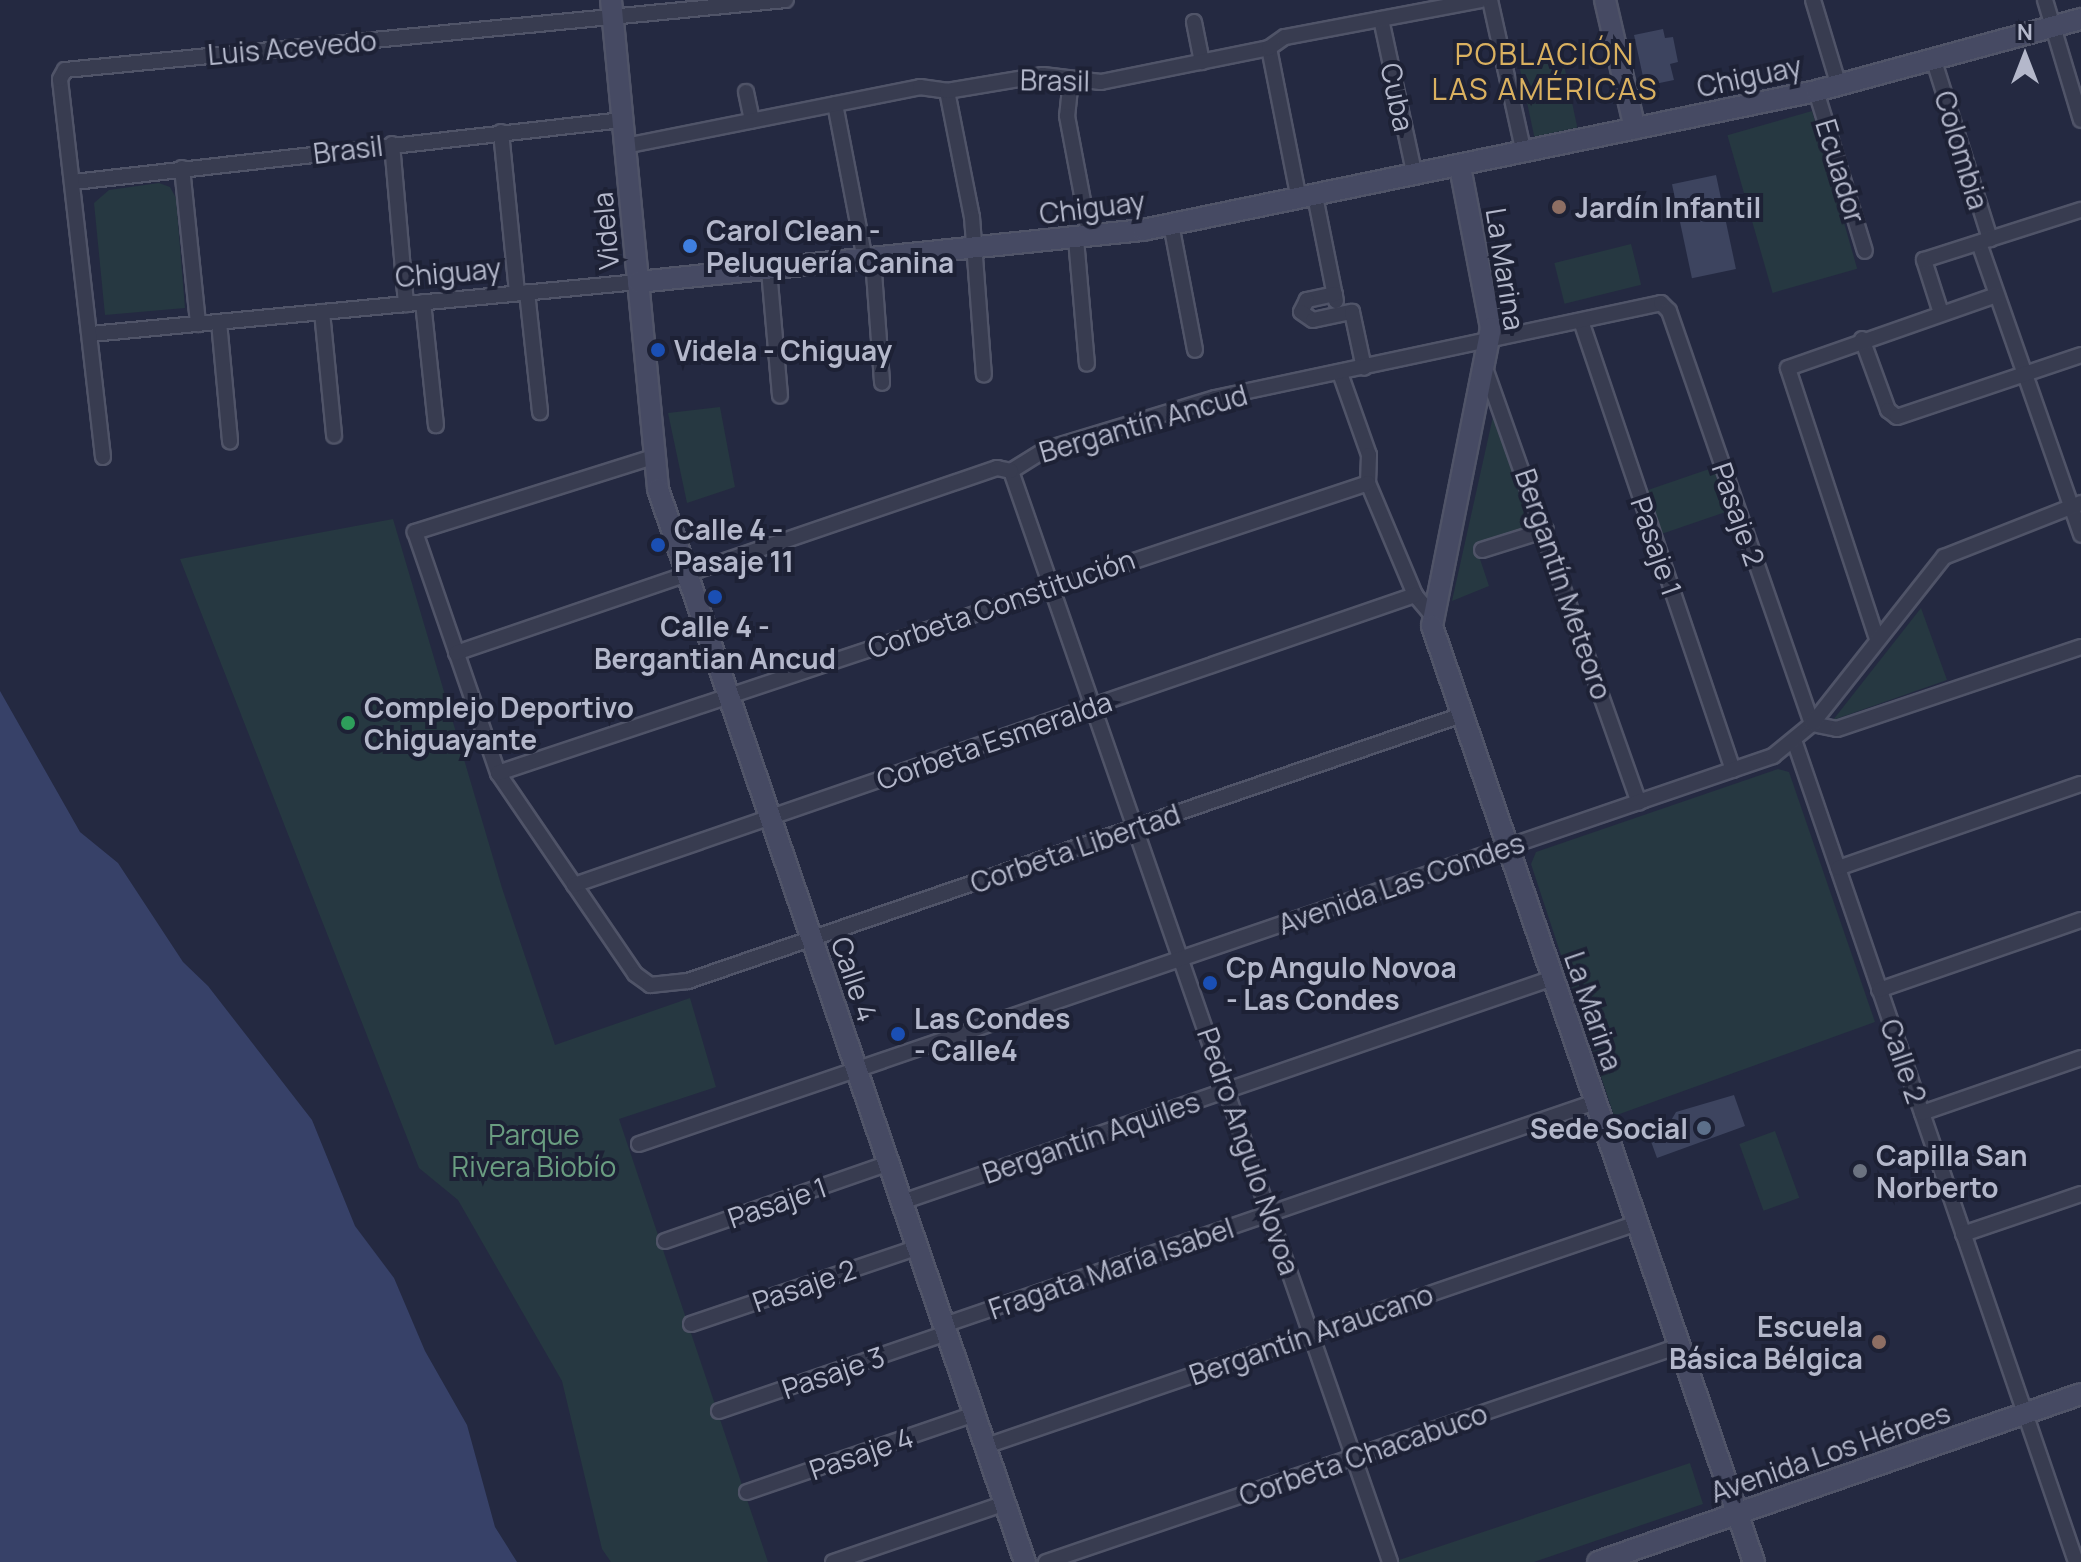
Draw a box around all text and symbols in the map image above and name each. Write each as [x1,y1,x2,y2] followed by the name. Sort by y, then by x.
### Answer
[1985,16,2065,96] north arrow
[2017,17,2033,47] text: N
[206,23,378,71] street label: Luis Acevedo
[1431,36,1659,106] district label: POBLACIÓN LAS AMÉRICAS
[1694,49,1804,103] street label: Chiguay
[1374,60,1422,134] street label: Cuba
[1020,63,1090,97] street label: Brasil
[1928,87,1996,213] street label: Colombia
[1809,115,1873,227] street label: Ecuador
[311,128,385,170] street label: Brasil
[1037,184,1147,230] street label: Chiguay
[1575,190,1761,224] place label: Jardín Infantil
[585,191,625,271] street label: Videla
[1550,198,1568,216] marker: Jardín Infantil
[1480,205,1532,333] street label: La Marina
[706,213,954,279] place label: Carol Clean - Peluquería Canina
[681,237,699,255] marker: Carol Clean - Peluquería Canina
[394,251,502,293] street label: Chiguay
[674,333,892,367] place label: Videla - Chiguay
[649,341,667,359] marker: Videla - Chiguay
[1035,377,1251,469] street label: Bergantín Ancud
[1706,458,1772,570] street label: Pasaje 2
[1509,464,1619,704] street label: Bergantín Meteoro
[1625,492,1689,600] street label: Pasaje 1
[674,512,794,578] place label: Calle 4 - Pasaje 11
[649,536,667,554] marker: Calle 4 - Pasaje 11
[863,541,1139,665] street label: Corbeta Constitución
[706,588,724,606] marker: Calle 4 - Bergantian Ancud
[594,609,836,675] place label: Calle 4 - Bergantian Ancud
[872,684,1116,796] street label: Corbeta Esmeralda
[364,690,634,756] place label: Complejo Deportivo Chiguayante
[339,714,357,732] marker: Complejo Deportivo Chiguayante
[966,796,1184,900] street label: Corbeta Libertad
[1274,825,1528,941] street label: Avenida Las Condes
[825,932,885,1026] street label: Calle 4
[1558,947,1630,1075] street label: La Marina
[1226,950,1457,1016] place label: Cp Angulo Novoa - Las Condes
[1201,974,1219,992] marker: Cp Angulo Novoa - Las Condes
[914,1001,1070,1067] place label: Las Condes - Calle4
[1874,1015,1934,1107] street label: Calle 2
[1191,1023,1307,1279] street label: Pedro Angulo Novoa
[889,1025,907,1043] marker: Las Condes - Calle4
[978,1084,1204,1190] street label: Bergantín Aquiles
[1530,1111,1688,1145] place label: Sede Social
[452,1117,616,1183] park label: Parque Rivera Biobío
[1695,1119,1713,1137] marker: Sede Social
[1876,1138,2027,1204] place label: Capilla San Norberto
[1851,1162,1869,1180] marker: Capilla San Norberto
[723,1170,831,1234] street label: Pasaje 1
[984,1210,1238,1326] street label: Fragata María Isabel
[748,1252,860,1318] street label: Pasaje 2
[1185,1277,1437,1391] street label: Bergantín Araucano
[1669,1309,1863,1375] place label: Escuela Básica Bélgica
[1870,1333,1888,1351] marker: Escuela Básica Bélgica
[777,1339,889,1405] street label: Pasaje 3
[1706,1395,1954,1509] street label: Avenida Los Héroes
[1235,1396,1491,1512] street label: Corbeta Chacabuco
[805,1420,917,1486] street label: Pasaje 4

